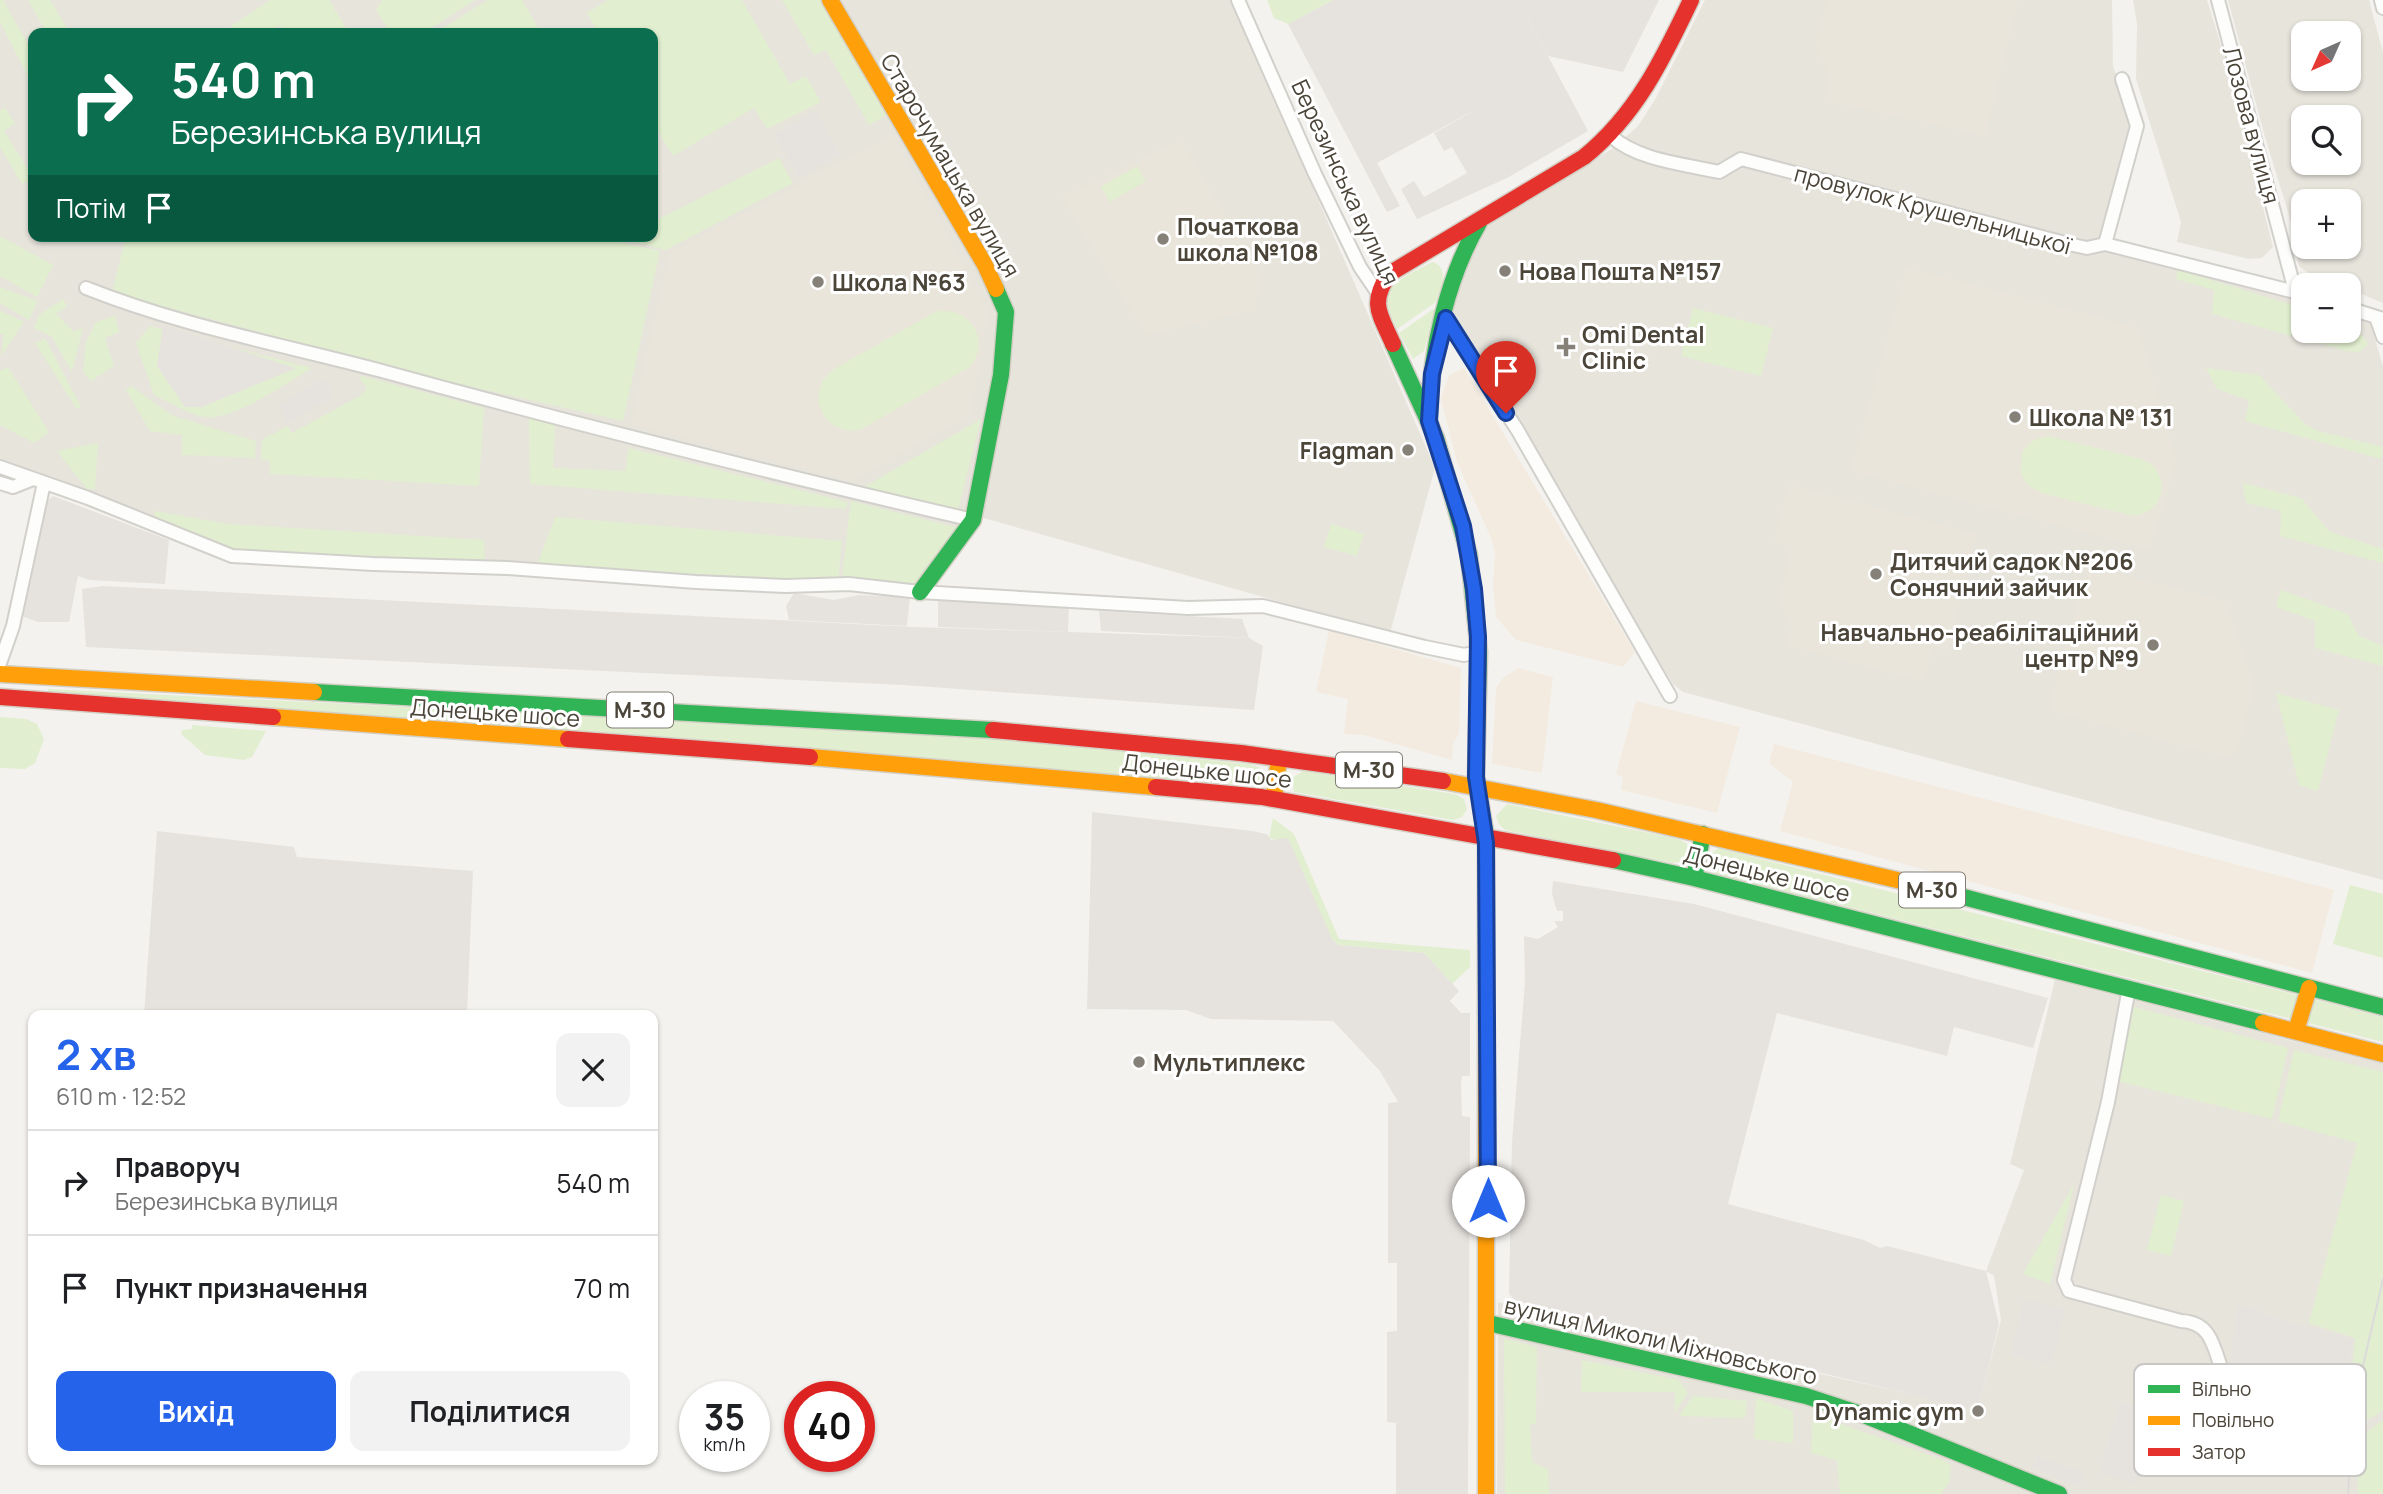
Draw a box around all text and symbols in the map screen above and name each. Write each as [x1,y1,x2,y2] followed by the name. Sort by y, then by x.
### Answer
[2291,21,2361,91] north arrow
[2291,21,2361,343] map controls
[2216,43,2288,207] street label: Лозова вулиця
[171,46,316,113] text: 540 m
[874,47,1028,283] street label: Старочумацька вулиця
[56,56,147,147] icon: right
[1284,74,1408,290] street label: Березинська вулиця
[2291,105,2361,175] button: search
[171,110,482,154] text: Березинська вулиця
[1791,157,2076,262] street label: провулок Крушельницької
[140,189,178,227] icon: arrive
[2291,189,2361,259] button: +
[56,190,126,226] text: Потім
[1177,210,1319,268] place label: Початкова школа №108
[1155,231,1171,247] marker: Початкова школа №108
[1519,255,1721,287] place label: Нова Пошта №157
[1497,263,1513,279] marker: Нова Пошта №157
[832,266,966,298] place label: Школа №63
[2291,273,2361,343] button: −
[810,274,826,290] marker: Школа №63
[1582,318,1705,376] place label: Omi Dental Clinic
[1556,337,1576,357] marker: Omi Dental Clinic
[1476,341,1536,413] pin
[1487,352,1525,390] icon: arrive
[2029,401,2173,433] place label: Школа № 131
[2007,409,2023,425] marker: Школа № 131
[1300,434,1394,466] place label: Flagman
[1400,442,1416,458] marker: Flagman
[1890,545,2134,603] place label: Дитячий садок №206 Сонячний зайчик
[1868,566,1884,582] marker: Дитячий садок №206 Сонячний зайчик
[1820,616,2139,674] place label: Навчально-реабілітаційний центр №9
[2145,637,2161,653] marker: Навчально-реабілітаційний центр №9
[409,690,581,734] street label: Донецьке шосе
[607,692,673,728] road number: М-30
[1121,745,1293,795] street label: Донецьке шосе
[1336,752,1402,788] road number: М-30
[1680,837,1854,909] street label: Донецьке шосе
[1899,872,1965,908] road number: М-30
[56,1025,136,1083] text: 2 хв
[556,1033,630,1107] button: close
[1153,1046,1305,1078] place label: Мультиплекс
[1131,1054,1147,1070] marker: Мультиплекс
[56,1080,186,1112] text: 610 m · 12:52
[115,1149,240,1185] text: Праворуч
[56,1164,94,1202] icon: right
[1451,1164,1525,1238] position arrow
[557,1165,630,1201] text: 540 m
[115,1185,338,1217] text: Березинська вулиця
[56,1269,94,1307] icon: arrive
[115,1270,368,1306] text: Пункт призначення
[574,1270,630,1306] text: 70 m
[1501,1288,1821,1392] street label: вулиця Миколи Міхновського
[2134,1364,2366,1476] legend
[56,1371,336,1451] button: Вихід
[350,1371,630,1451] button: Поділитися
[2192,1376,2251,1402] text: Вільно
[784,1381,875,1472] speed limit sign: 40
[704,1393,745,1441] text: 35
[1815,1395,1964,1427] place label: Dynamic gym
[1970,1403,1986,1419] marker: Dynamic gym
[2192,1407,2274,1433] text: Повільно
[704,1432,745,1456] text: km/h
[2192,1439,2246,1465] text: Затор

